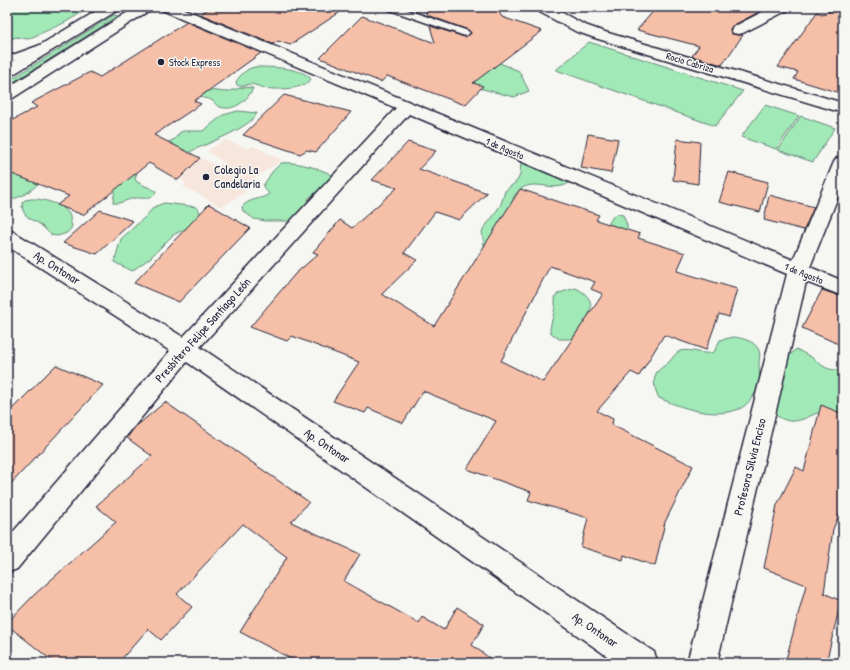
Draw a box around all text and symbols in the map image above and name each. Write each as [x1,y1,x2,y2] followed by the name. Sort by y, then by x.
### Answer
[665,49,715,76] street label: Rocio Cabriza
[169,56,220,69] place label: Stock Express
[156,57,166,67] marker: Stock Express
[483,135,526,162] street label: 1 de Agosto
[214,161,260,192] place label: Colegio La Candelaria
[201,172,211,182] marker: Colegio La Candelaria
[31,247,84,289] street label: Ap. Ontonar
[782,260,825,287] street label: 1 de Agosto
[151,273,254,386] street label: Presbítero Felipe Santiago León
[729,416,770,517] street label: Profesora Silvia Enciso
[301,424,354,467] street label: Ap. Ontonar
[569,608,622,651] street label: Ap. Ontonar

